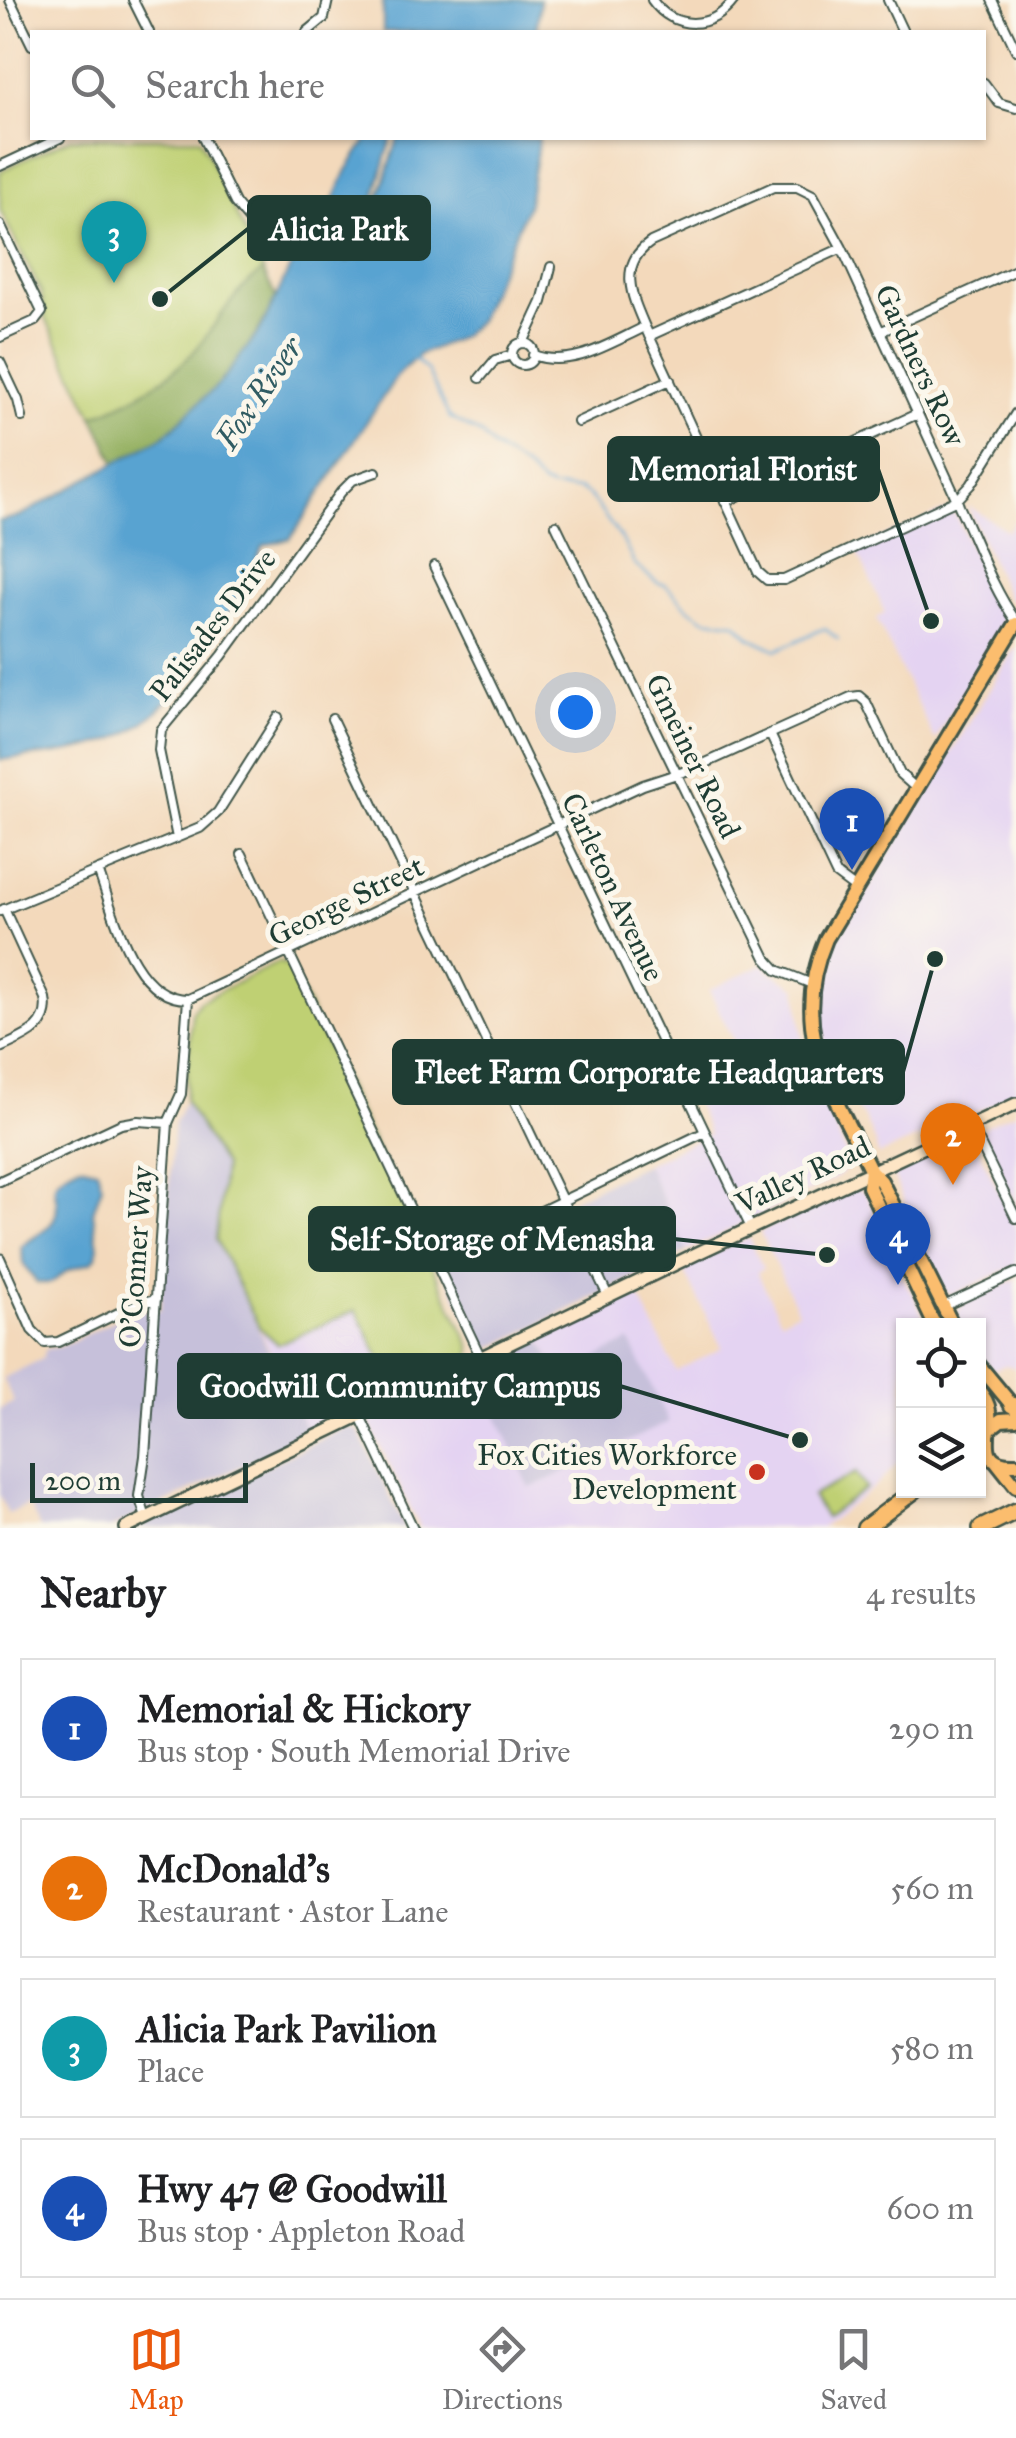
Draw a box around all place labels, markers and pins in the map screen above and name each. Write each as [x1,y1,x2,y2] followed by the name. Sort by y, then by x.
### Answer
[249,197,429,259] callout: Alicia Park
[82,200,146,283] pin: 3
[609,438,878,500] callout: Memorial Florist
[820,788,884,870] pin: 1
[394,1041,903,1103] callout: Fleet Farm Corporate Headquarters
[920,1102,986,1185] pin: 2
[866,1202,930,1285] pin: 4
[310,1208,674,1270] callout: Self-Storage of Menasha
[179,1355,620,1417] callout: Goodwill Community Campus
[477,1437,737,1507] place label: Fox Cities Workforce Development
[746,1461,768,1483] marker: Fox Cities Workforce Development

